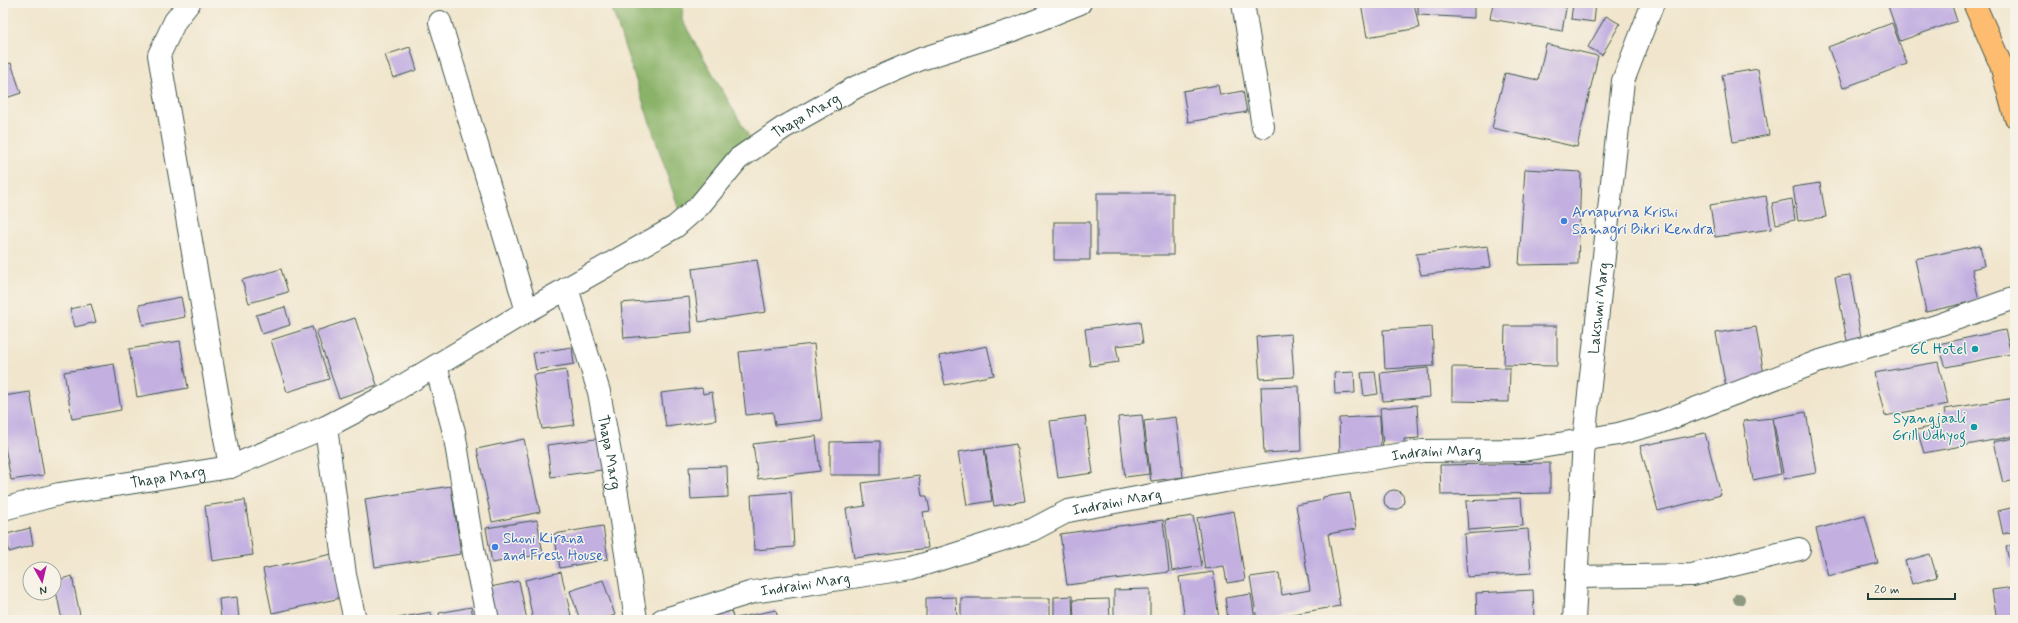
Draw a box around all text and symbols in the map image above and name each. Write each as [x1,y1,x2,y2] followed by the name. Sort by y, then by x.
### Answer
[768,89,844,144] street label: Thapa Marg
[1572,203,1714,241] place label: Arnapurna Krishi Samagri Bikri Kendra
[1559,216,1569,226] marker: Arnapurna Krishi Samagri Bikri Kendra
[1584,261,1614,355] street label: Lakshmi Marg
[1910,340,1967,360] place label: GC Hotel
[1970,344,1980,354] marker: GC Hotel
[1892,409,1966,447] place label: Syangjaali Grill Udhyog
[592,413,625,491] street label: Thapa Marg
[1969,422,1979,432] marker: Syangjaali Grill Udhyog
[1390,441,1482,467] street label: Indraini Marg
[129,462,207,494] street label: Thapa Marg
[1071,484,1163,521] street label: Indraini Marg
[503,529,603,566] place label: Shoni Kirana and Fresh House
[490,542,500,552] marker: Shoni Kirana and Fresh House
[22,561,62,601] north arrow
[759,568,851,602] street label: Indraini Marg
[1868,575,1955,601] scale bar
[39,582,48,597] text: N
[1874,582,1900,598] text: 20 m

